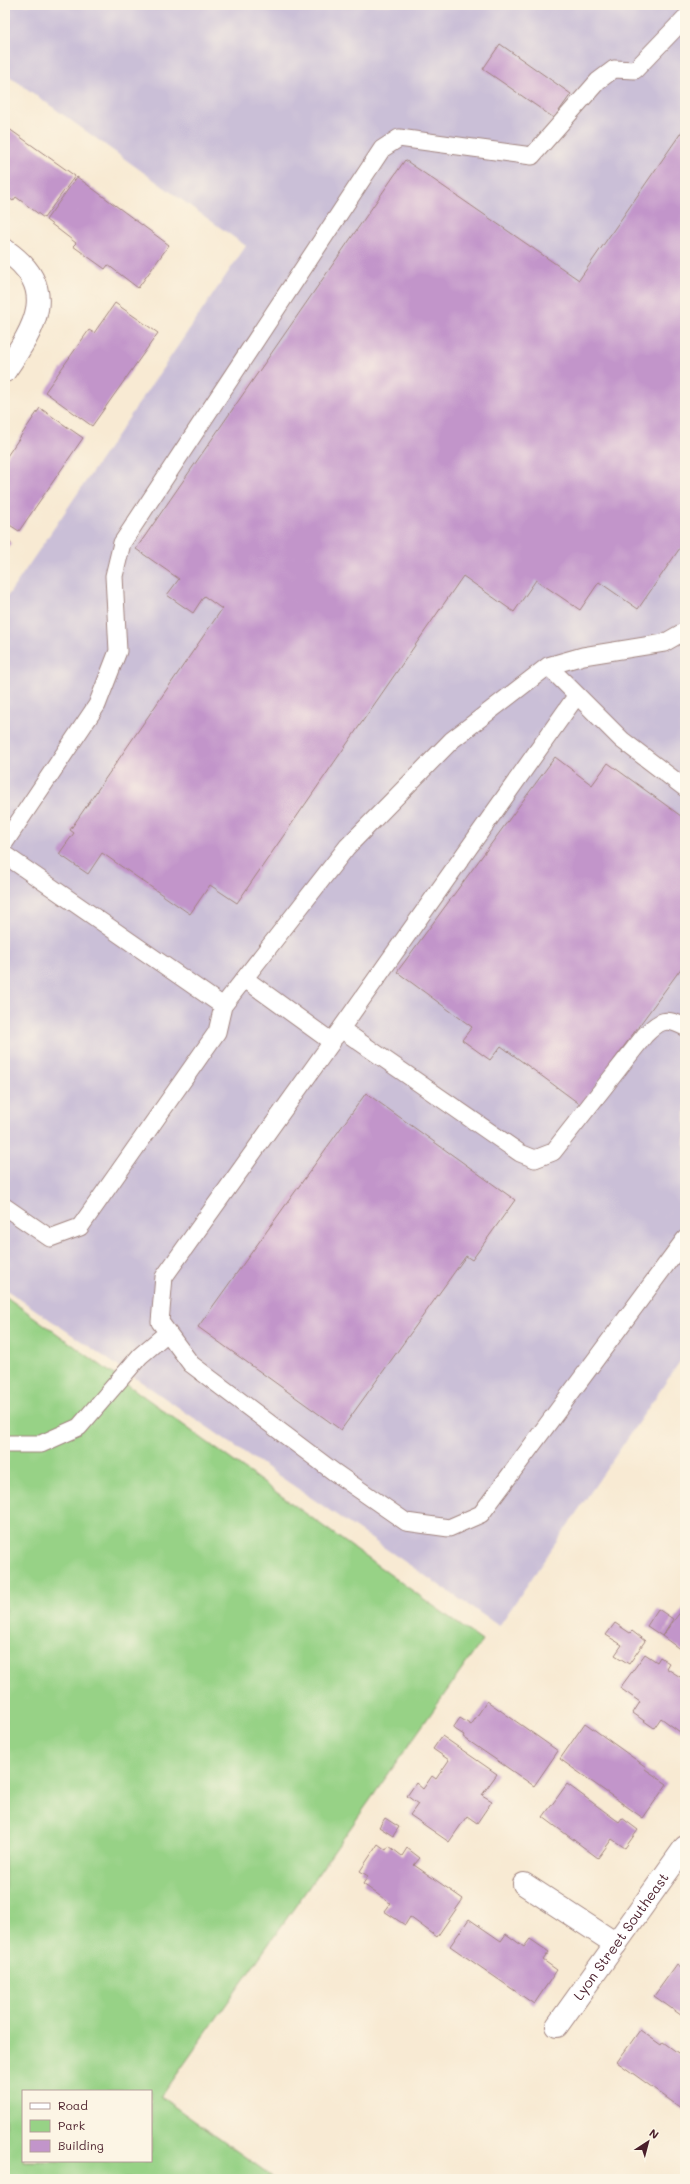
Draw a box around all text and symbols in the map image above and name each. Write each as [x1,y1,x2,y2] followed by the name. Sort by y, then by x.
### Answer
[568,1869,673,2004] street label: Lyon Street Southeast
[22,2090,152,2162] legend
[58,2097,88,2113] text: Road
[58,2117,85,2133] text: Park
[628,2122,668,2162] north arrow
[646,2125,662,2142] text: N
[58,2137,104,2153] text: Building

